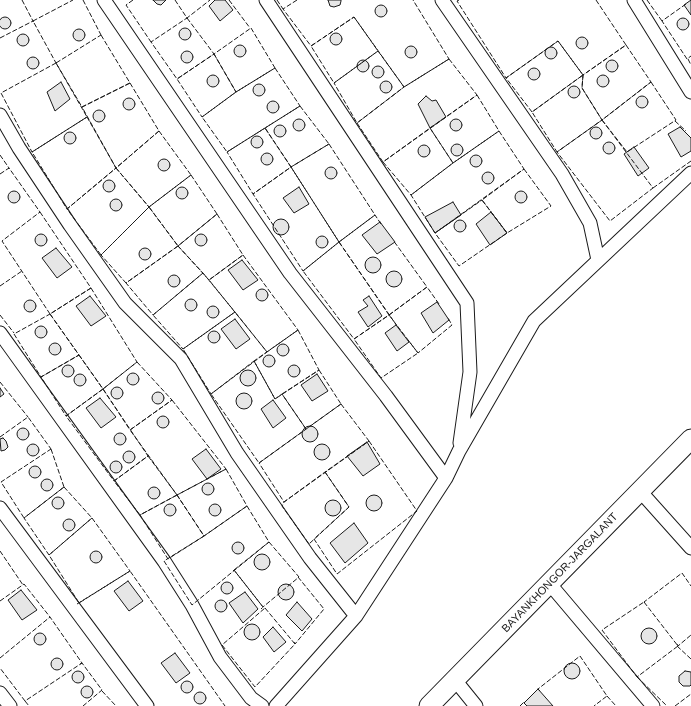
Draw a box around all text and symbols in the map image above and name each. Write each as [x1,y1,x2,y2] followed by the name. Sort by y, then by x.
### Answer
[499,511,621,635] street label: BAYANKHONGOR-JARGALANT

